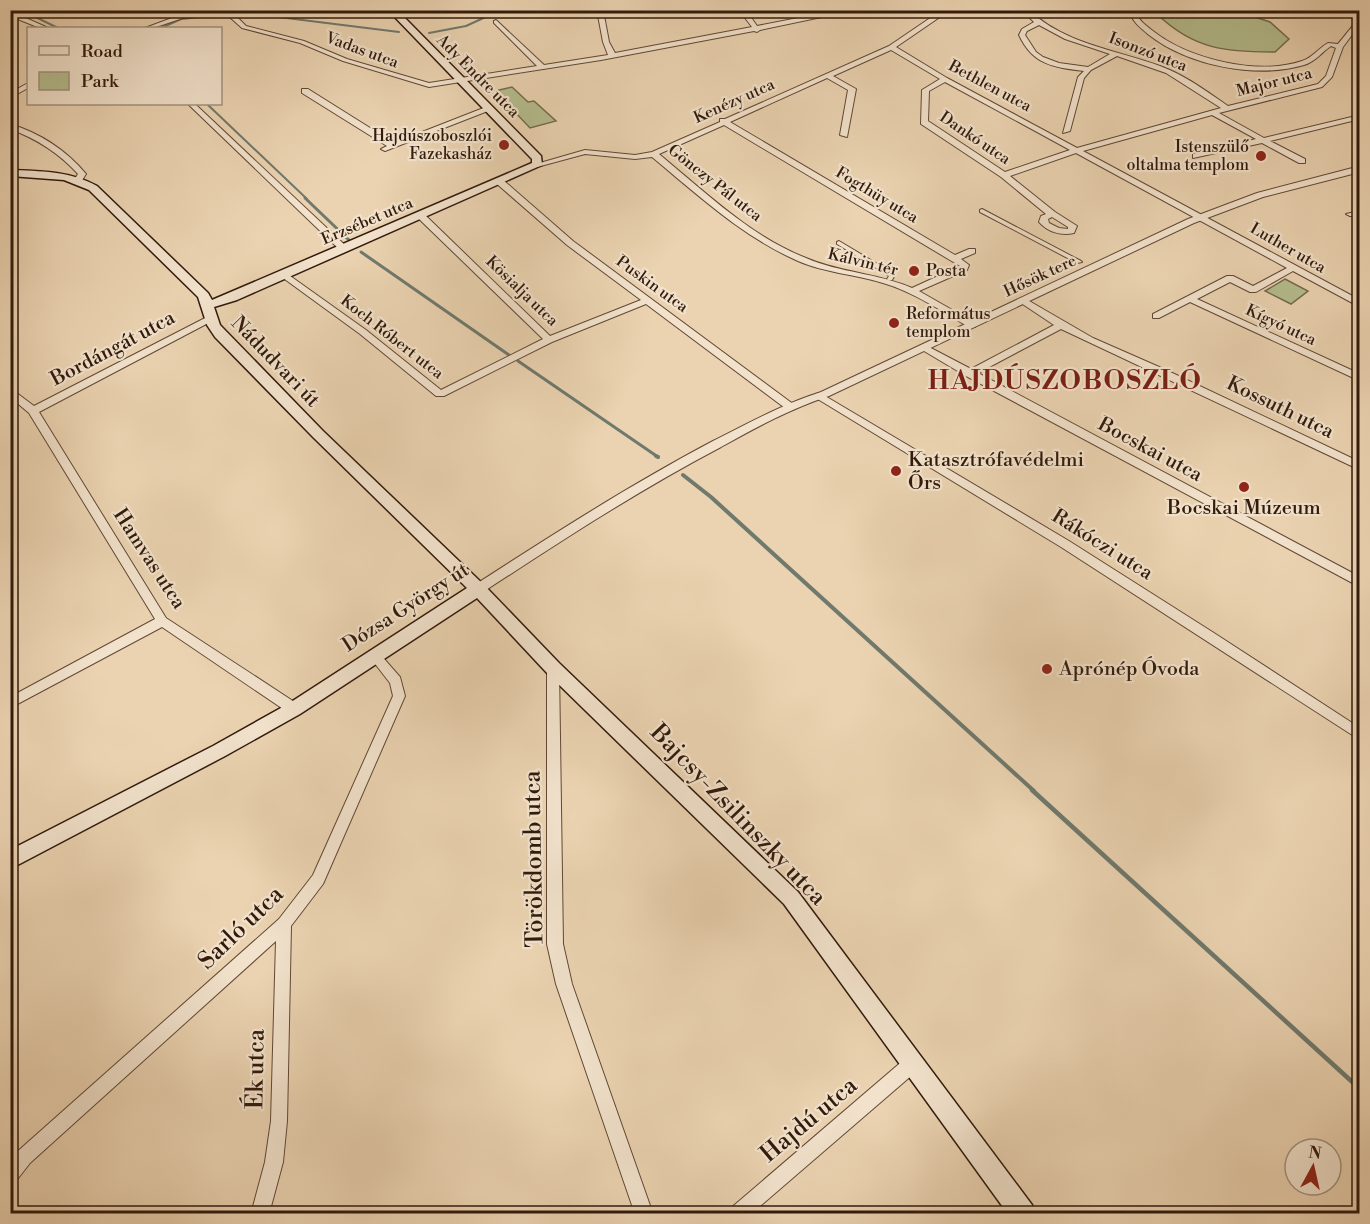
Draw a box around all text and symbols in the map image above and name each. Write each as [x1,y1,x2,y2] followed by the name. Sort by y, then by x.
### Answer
[27,27,222,105] legend
[322,27,402,73] street label: Vadas utca
[1106,28,1191,76] street label: Isonzó utca
[431,29,524,122] street label: Ady Endre utca
[81,40,124,63] text: Road
[944,55,1036,117] street label: Bethlen utca
[1234,63,1315,101] street label: Major utca
[81,70,120,93] text: Park
[690,74,779,128] street label: Kenézy utca
[936,107,1015,170] street label: Dankó utca
[372,126,492,164] place label: Hajdúszoboszlói Fazekasház
[1127,137,1249,175] place label: Istenszülő oltalma templom
[497,138,511,152] marker: Hajdúszoboszlói Fazekasház
[664,140,767,227] street label: Gönczy Pál utca
[1254,149,1268,163] marker: Istenszülő oltalma templom
[832,162,923,228] street label: Fogthüy utca
[318,192,417,249] street label: Erzsébet utca
[1247,218,1330,278] street label: Luther utca
[826,244,900,280] street label: Kálvin tér
[1000,250,1080,302] street label: Hősök tere
[482,251,563,331] street label: Kösialja utca
[612,251,693,317] street label: Puskin utca
[926,261,967,281] place label: Posta
[907,264,921,278] marker: Posta
[336,290,448,384] street label: Koch Róbert utca
[1242,300,1320,350] street label: Kígyó utca
[906,304,991,342] place label: Református templom
[46,305,180,393] street label: Bordángát utca
[225,311,325,413] street label: Nádudvari út
[887,316,901,330] marker: Református templom
[928,363,1202,397] district label: HAJDÚSZOBOSZLÓ
[1222,371,1339,445] street label: Kossuth utca
[1093,412,1207,488] street label: Bocskai utca
[908,448,1085,496] place label: Katasztrófavédelmi Őrs
[889,464,903,478] marker: Katasztrófavédelmi Őrs
[1237,480,1251,494] marker: Bocskai Múzeum
[1166,496,1321,521] place label: Bocskai Múzeum
[107,504,191,615] street label: Hamvas utca
[1047,504,1158,586] street label: Rákóczi utca
[338,558,474,658] street label: Dózsa György út
[1058,656,1200,682] place label: Aprónép Óvoda
[1040,662,1054,676] marker: Aprónép Óvoda
[643,717,833,913] street label: Bajcsy-Zsilinszky utca
[517,769,551,948] street label: Törökdomb utca
[192,879,291,976] street label: Sarló utca
[239,1028,272,1109] street label: Ék utca
[754,1070,864,1169] street label: Hajdú utca
[1283,1137,1343,1197] north arrow
[1307,1142,1323,1164] text: N

